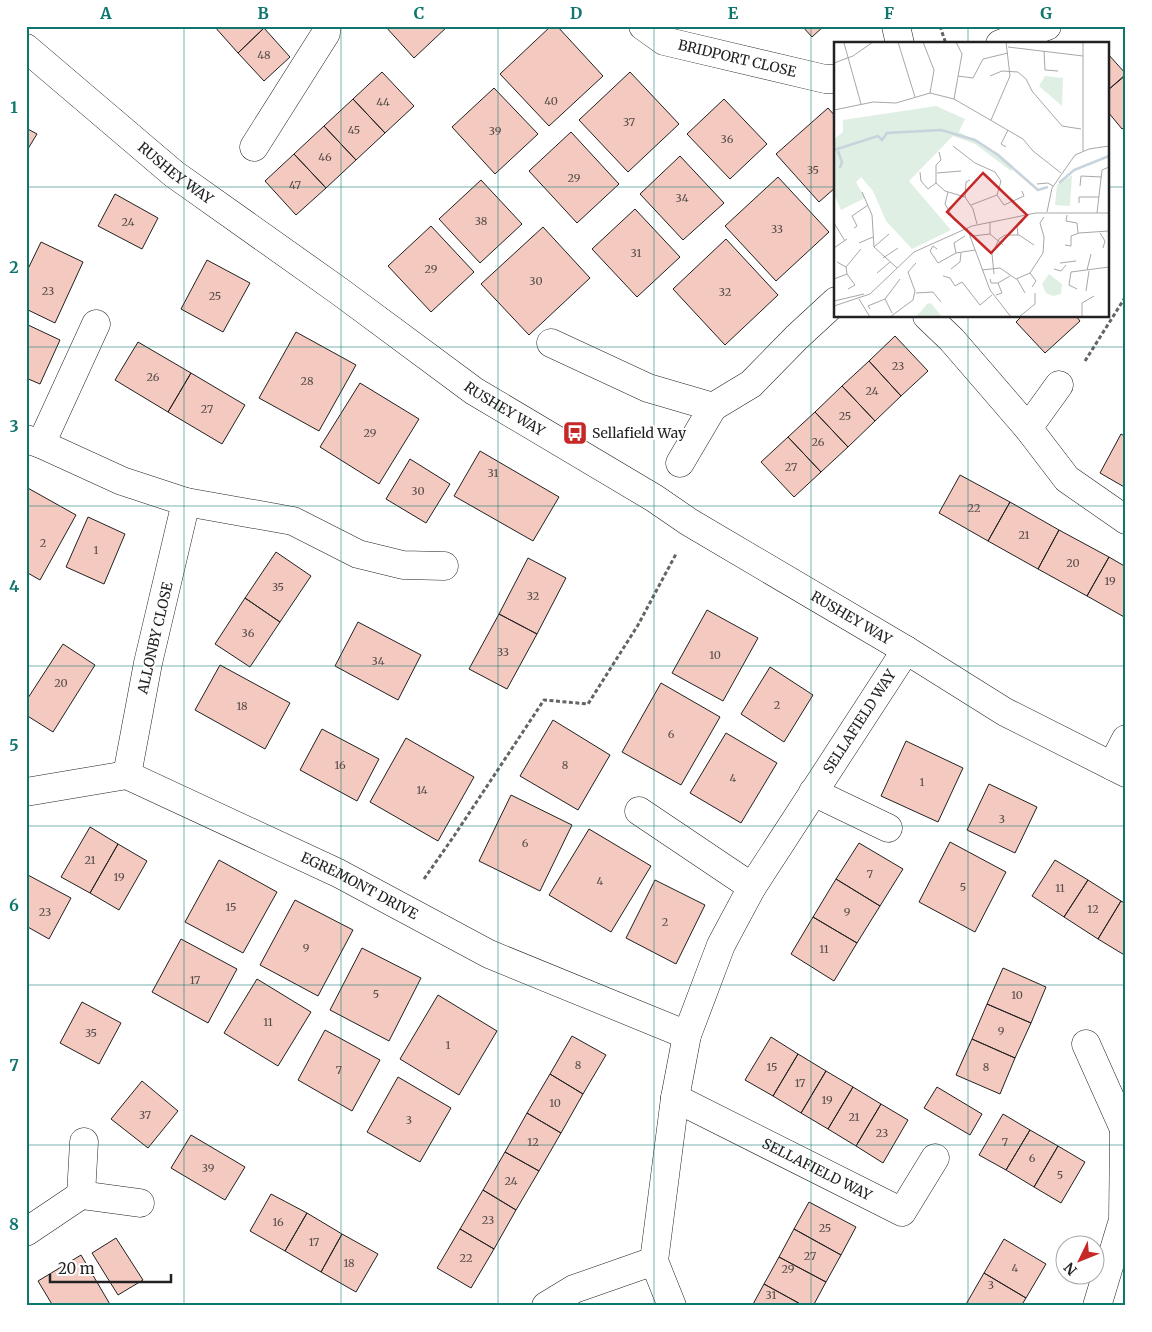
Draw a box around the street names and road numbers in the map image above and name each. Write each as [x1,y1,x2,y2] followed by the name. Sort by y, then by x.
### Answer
[676,36,798,81] street label: BRIDPORT CLOSE
[134,138,218,209] street label: RUSHEY WAY
[461,378,549,441] street label: RUSHEY WAY
[133,580,177,697] street label: ALLONBY CLOSE
[808,587,896,649] street label: RUSHEY WAY
[819,666,900,777] street label: SELLAFIELD WAY
[298,848,421,923] street label: EGREMONT DRIVE
[759,1134,876,1205] street label: SELLAFIELD WAY

